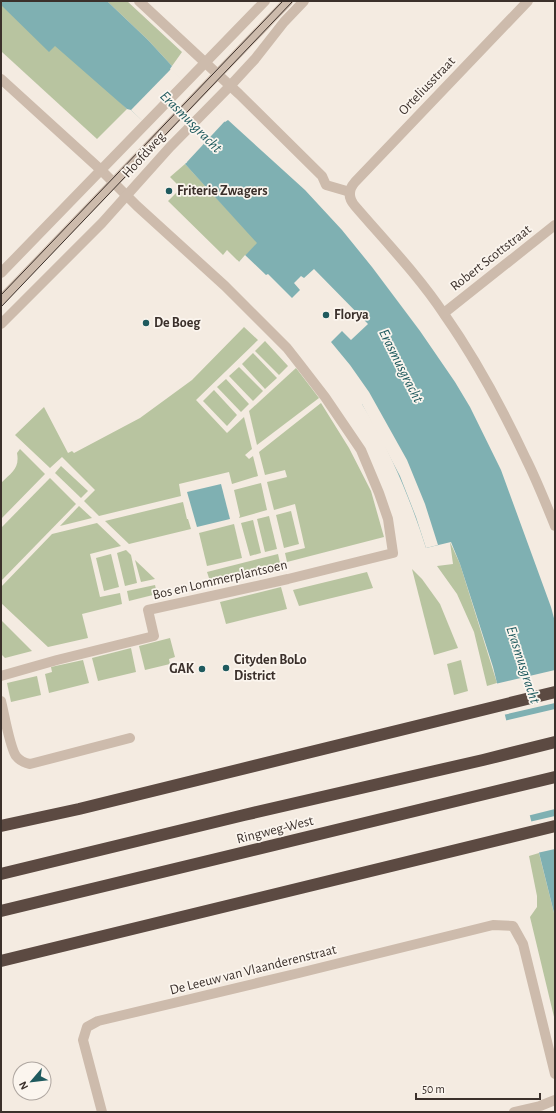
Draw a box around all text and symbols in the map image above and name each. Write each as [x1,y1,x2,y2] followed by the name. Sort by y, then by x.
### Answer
[396,54,458,118] street label: Orteliusstraat
[157,88,225,156] water label: Erasmusgracht
[120,129,168,181] street label: Hoofdweg
[177,184,268,198] place label: Friterie Zwagers
[164,186,174,196] marker: Friterie Zwagers
[448,222,534,294] street label: Robert Scottstraat
[334,308,369,322] place label: Florya
[321,310,331,320] marker: Florya
[154,316,201,330] place label: De Boeg
[141,318,151,328] marker: De Boeg
[376,327,426,405] water label: Erasmusgracht
[151,558,289,602] street label: Bos en Lommerplantsoen
[503,624,543,706] water label: Erasmusgracht
[234,653,307,683] place label: Cityden BoLo District
[169,662,195,676] place label: GAK
[221,663,231,673] marker: Cityden BoLo District
[197,664,207,674] marker: GAK
[235,814,315,846] street label: Ringweg-West
[168,942,338,997] street label: De Leeuw van Vlaanderenstraat
[12,1061,52,1101] north arrow
[416,1075,540,1101] scale bar
[17,1079,30,1091] text: N
[422,1083,445,1095] text: 50 m

